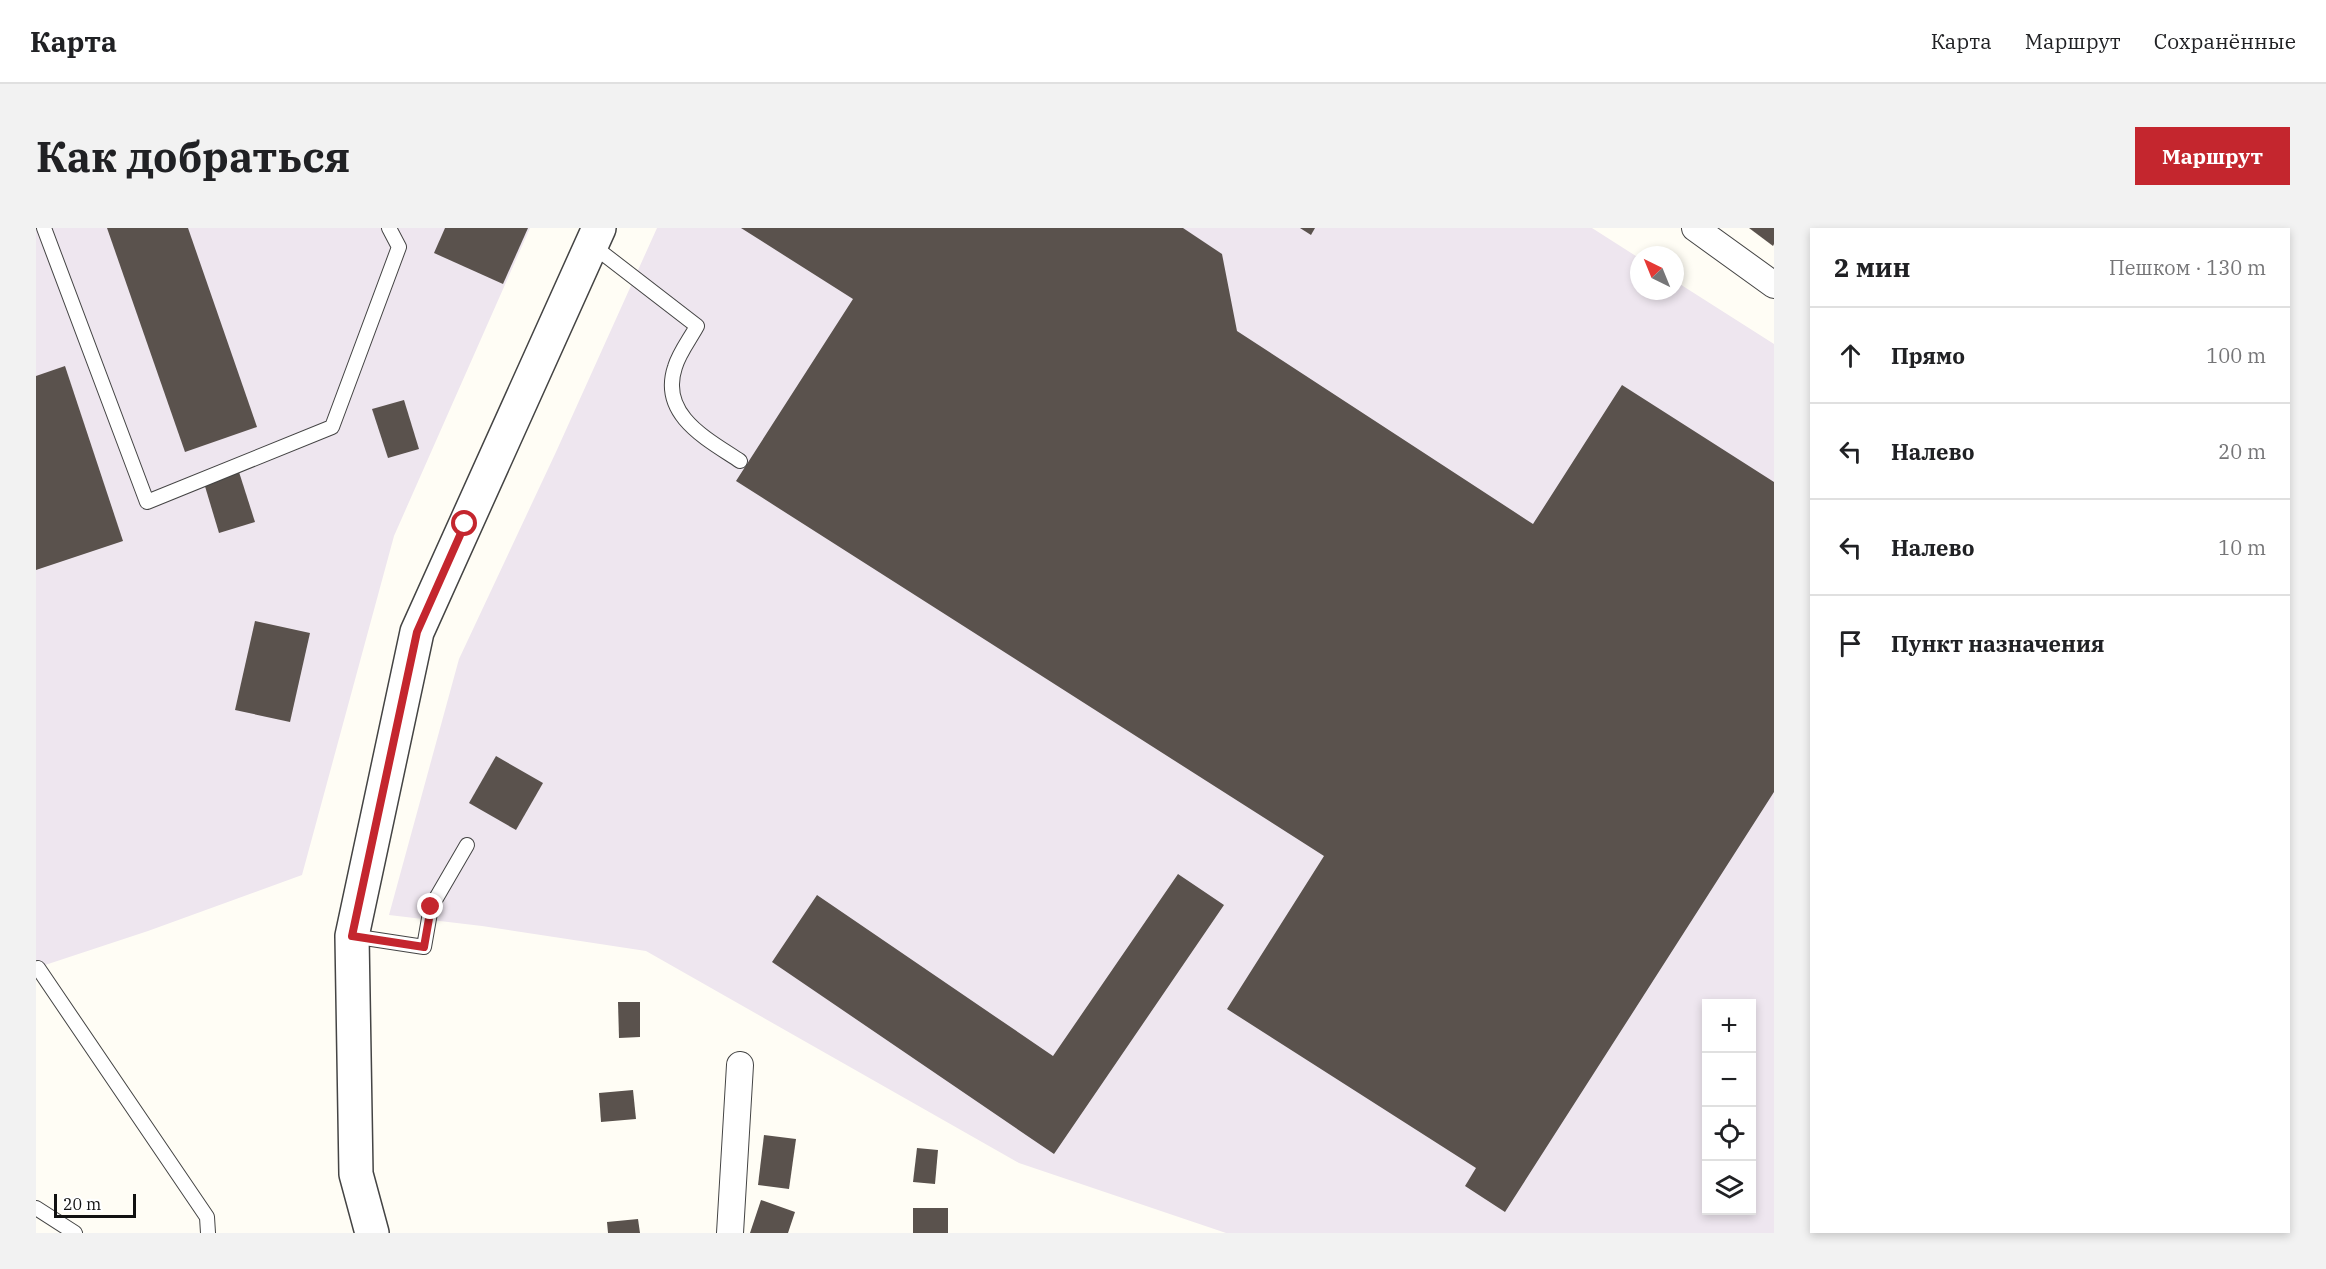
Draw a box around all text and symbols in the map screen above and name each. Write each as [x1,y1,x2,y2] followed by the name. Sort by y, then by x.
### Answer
[30,23,117,60] text: Карта
[1931,27,1992,55] text: Карта
[2025,27,2121,55] text: Маршрут
[2154,27,2296,55] text: Сохранённые
[2135,127,2290,185] button: Маршрут
[36,129,350,184] text: Как добраться
[1630,246,1684,300] north arrow
[1834,250,1910,284] text: 2 мин
[2109,254,2266,281] text: Пешком · 130 m
[1834,339,1867,372] icon: ahead
[1891,341,1965,370] text: Прямо
[2206,342,2266,369] text: 100 m
[1834,435,1867,468] icon: left
[1891,437,1975,466] text: Налево
[2218,438,2266,465] text: 20 m
[451,510,477,536] route start
[1834,531,1867,564] icon: left
[1891,533,1975,562] text: Налево
[2218,534,2266,561] text: 10 m
[1834,627,1867,660] icon: arrive
[1891,629,2105,658] text: Пункт назначения
[417,893,443,919] route end
[1702,999,1756,1215] map controls
[1702,999,1756,1053] button: +
[1702,1053,1756,1107] button: −
[1702,1107,1756,1161] button: locate
[1702,1161,1756,1215] button: layers
[54,1191,136,1218] scale bar
[63,1194,101,1214] text: 20 m

